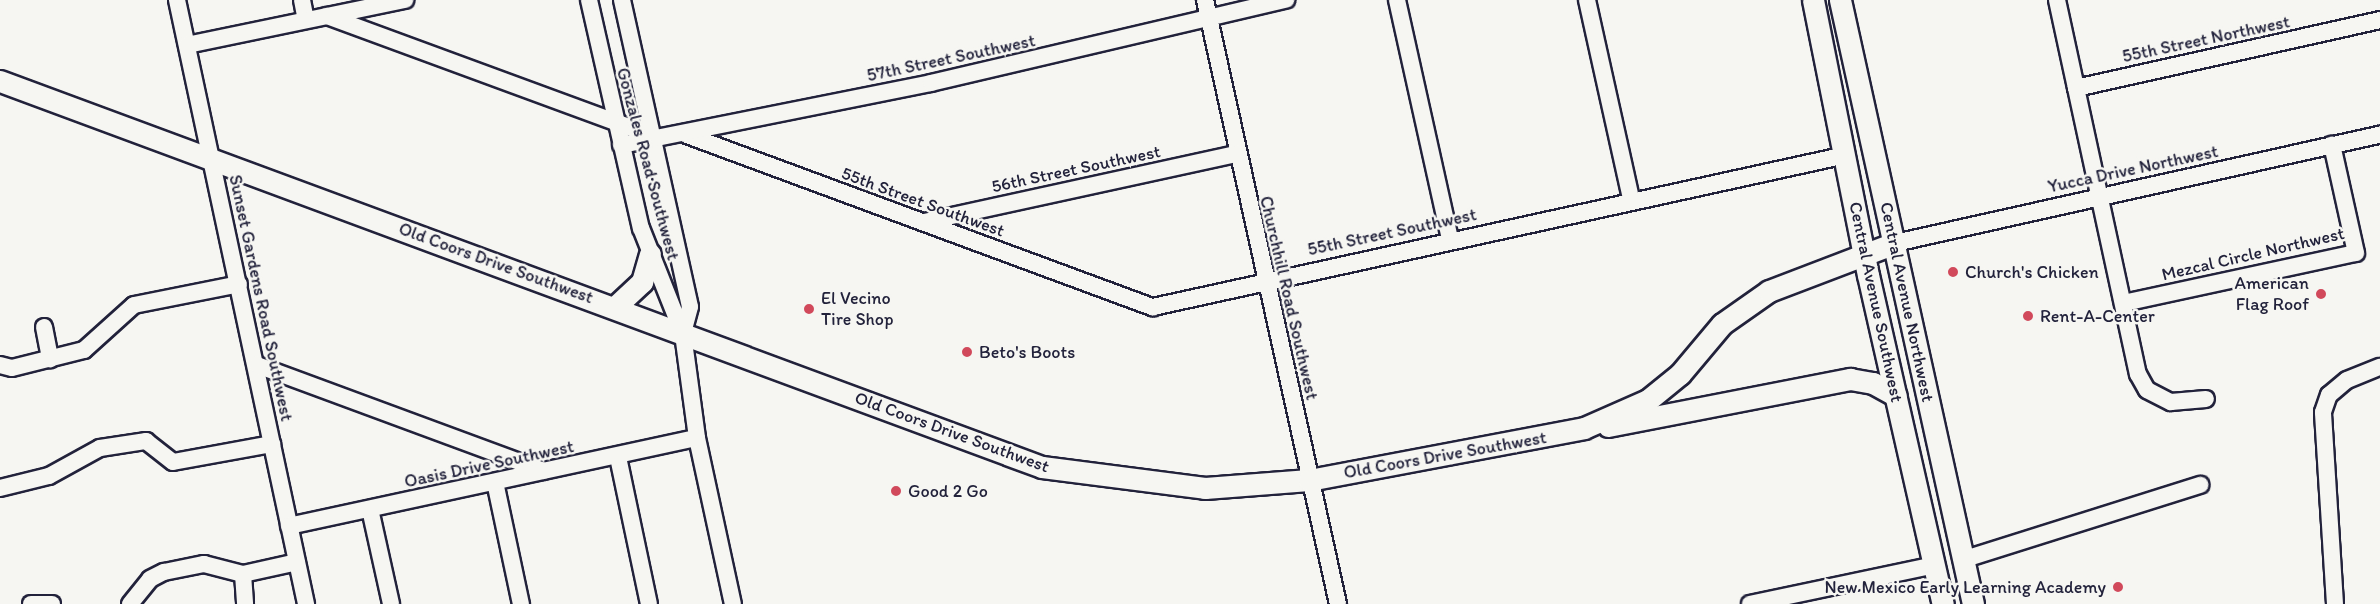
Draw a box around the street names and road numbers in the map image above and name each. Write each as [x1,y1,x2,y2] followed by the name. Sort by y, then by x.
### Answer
[2120,11,2292,67] street label: 55th Street Northwest
[865,30,1037,86] street label: 57th Street Southwest
[612,65,684,263] street label: Gonzales Road Southwest
[2046,140,2220,198] street label: Yucca Drive Northwest
[990,141,1162,197] street label: 56th Street Southwest
[839,163,1007,241] street label: 55th Street Southwest
[224,173,298,423] street label: Sunset Gardens Road Southwest
[1255,194,1323,402] street label: Churchhill Road Southwest
[1844,200,1908,404] street label: Central Avenue Southwest
[1875,200,1939,404] street label: Central Avenue Northwest
[1306,204,1478,260] street label: 55th Street Southwest
[395,218,597,308] street label: Old Coors Drive Southwest
[2160,222,2346,286] street label: Mezcal Circle Northwest
[851,387,1053,477] street label: Old Coors Drive Southwest
[1342,426,1548,484] street label: Old Coors Drive Southwest
[402,436,576,492] street label: Oasis Drive Southwest

